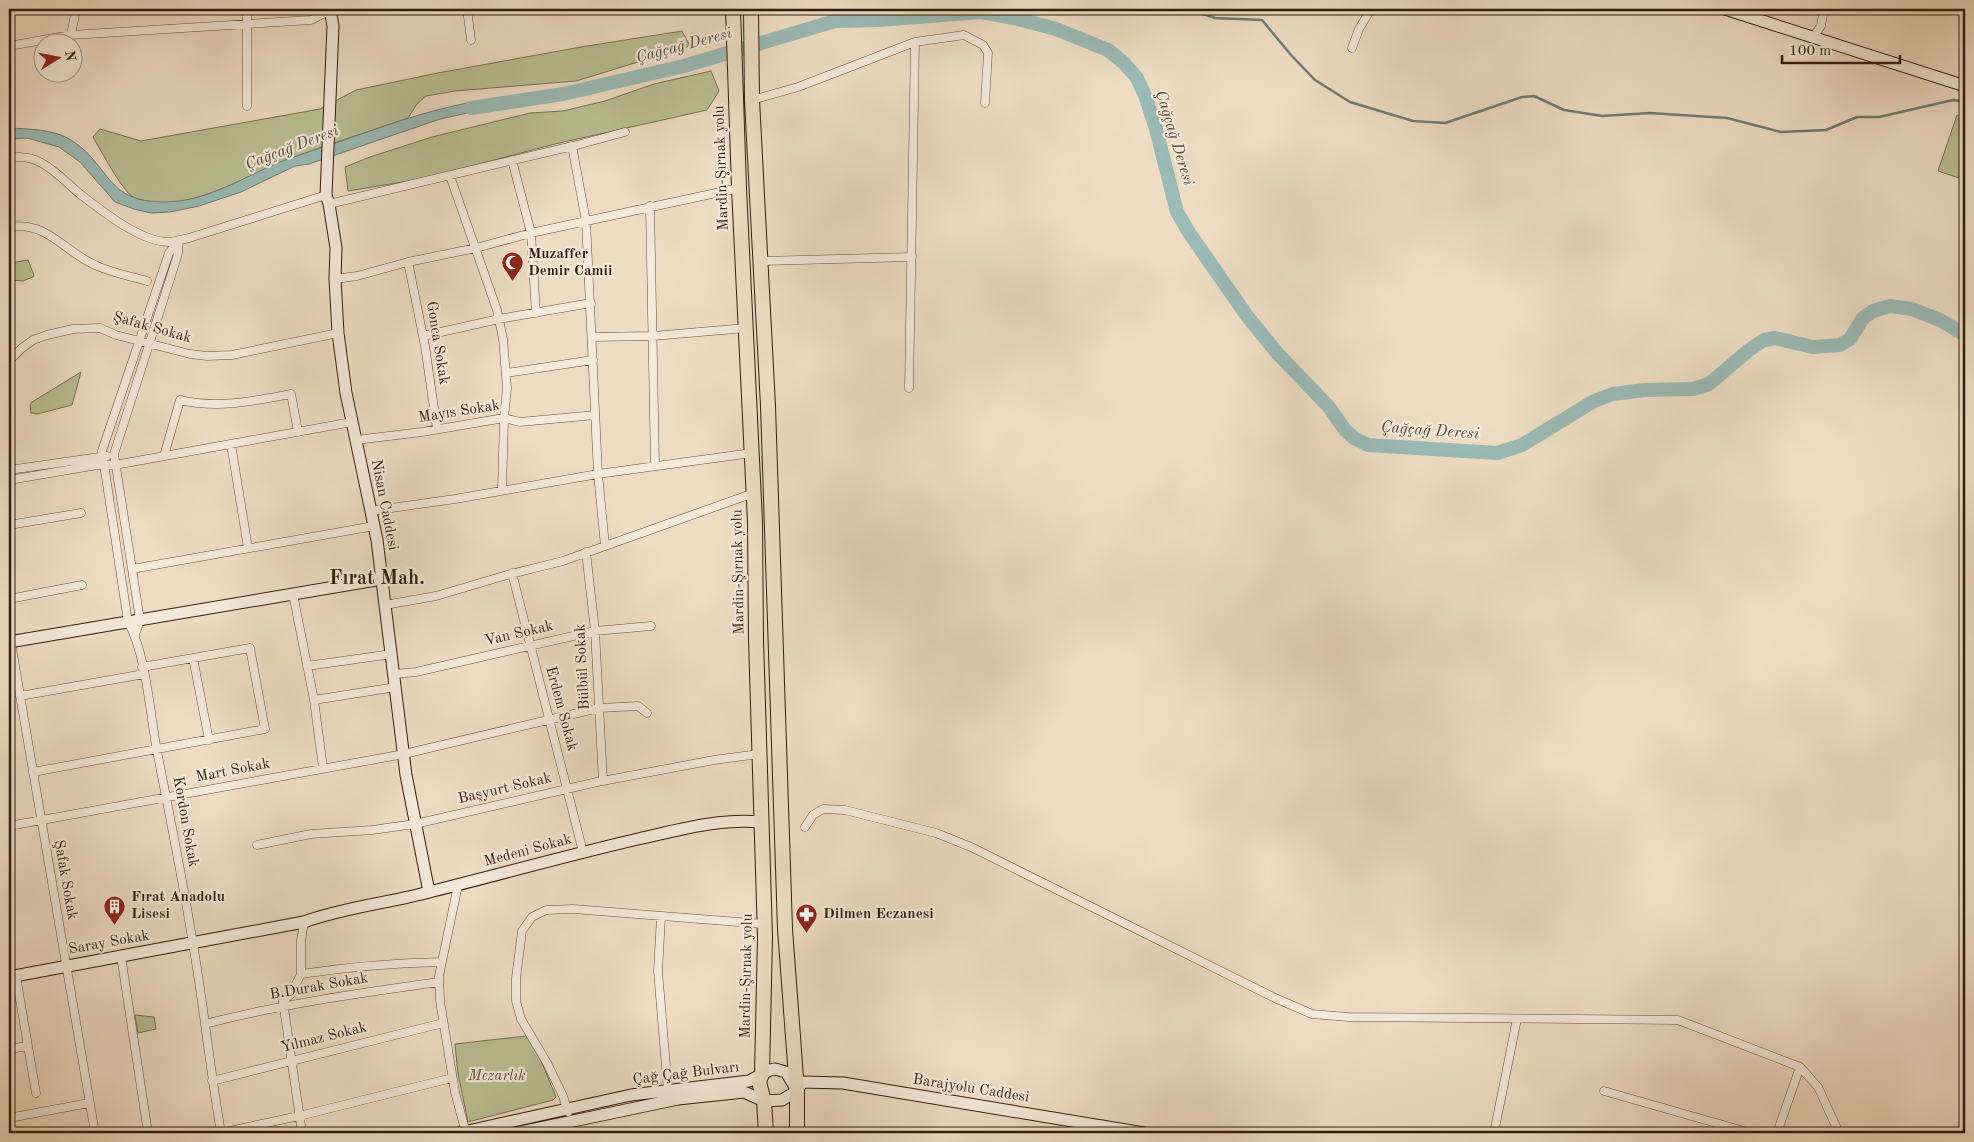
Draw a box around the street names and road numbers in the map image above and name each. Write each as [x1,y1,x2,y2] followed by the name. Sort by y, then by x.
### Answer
[712,105,732,231] street label: Mardin-Şırnak yolu
[423,300,451,386] street label: Gonca Sokak
[111,310,193,346] street label: Şafak Sokak
[417,398,501,426] street label: Mayıs Sokak
[368,458,400,552] street label: Nisan Caddesi
[730,509,748,635] street label: Mardin-Şırnak yolu
[483,619,555,649] street label: Van Sokak
[573,623,593,710] street label: Bülbül Sokak
[542,665,580,753] street label: Erdem Sokak
[195,756,272,786] street label: Mart Sokak
[457,771,553,807] street label: Başyurt Sokak
[170,775,200,869] street label: Kordon Sokak
[482,832,574,870] street label: Medeni Sokak
[51,839,79,921] street label: Şafak Sokak
[738,913,756,1039] street label: Mardin-Şırnak yolu
[67,928,151,958] street label: Saray Sokak
[269,971,370,1003] street label: B.Durak Sokak
[280,1020,369,1056] street label: Yılmaz Sokak
[632,1060,740,1088] street label: Çağ Çağ Bulvarı
[912,1072,1030,1106] street label: Barajyolu Caddesi

